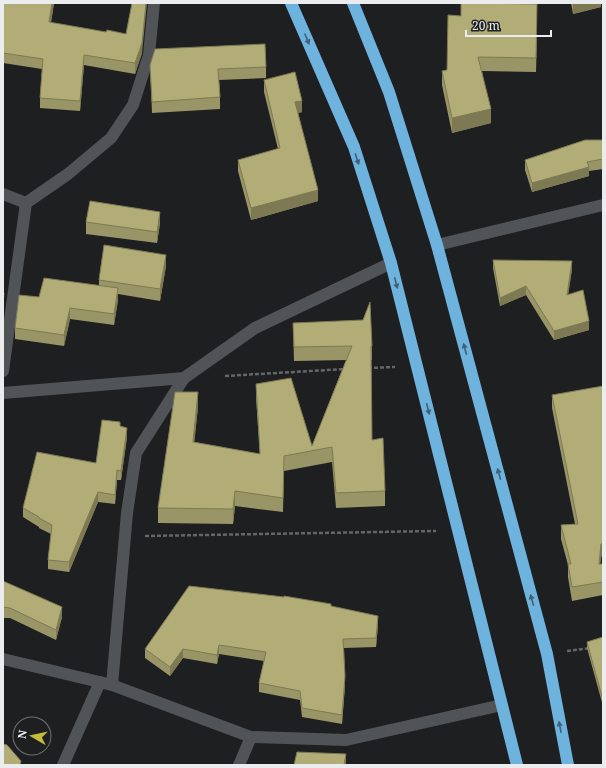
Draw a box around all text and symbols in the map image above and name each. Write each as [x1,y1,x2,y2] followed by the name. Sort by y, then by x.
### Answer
[466,12,551,38] scale bar
[472,17,500,34] text: 20 m
[304,33,310,44] one-way arrow
[354,153,360,165] one-way arrow
[393,277,399,289] one-way arrow
[462,342,468,354] one-way arrow
[425,402,431,415] one-way arrow
[496,468,502,480] one-way arrow
[529,594,535,606] one-way arrow
[12,716,52,756] north arrow
[557,721,563,733] one-way arrow
[14,729,30,740] text: N

